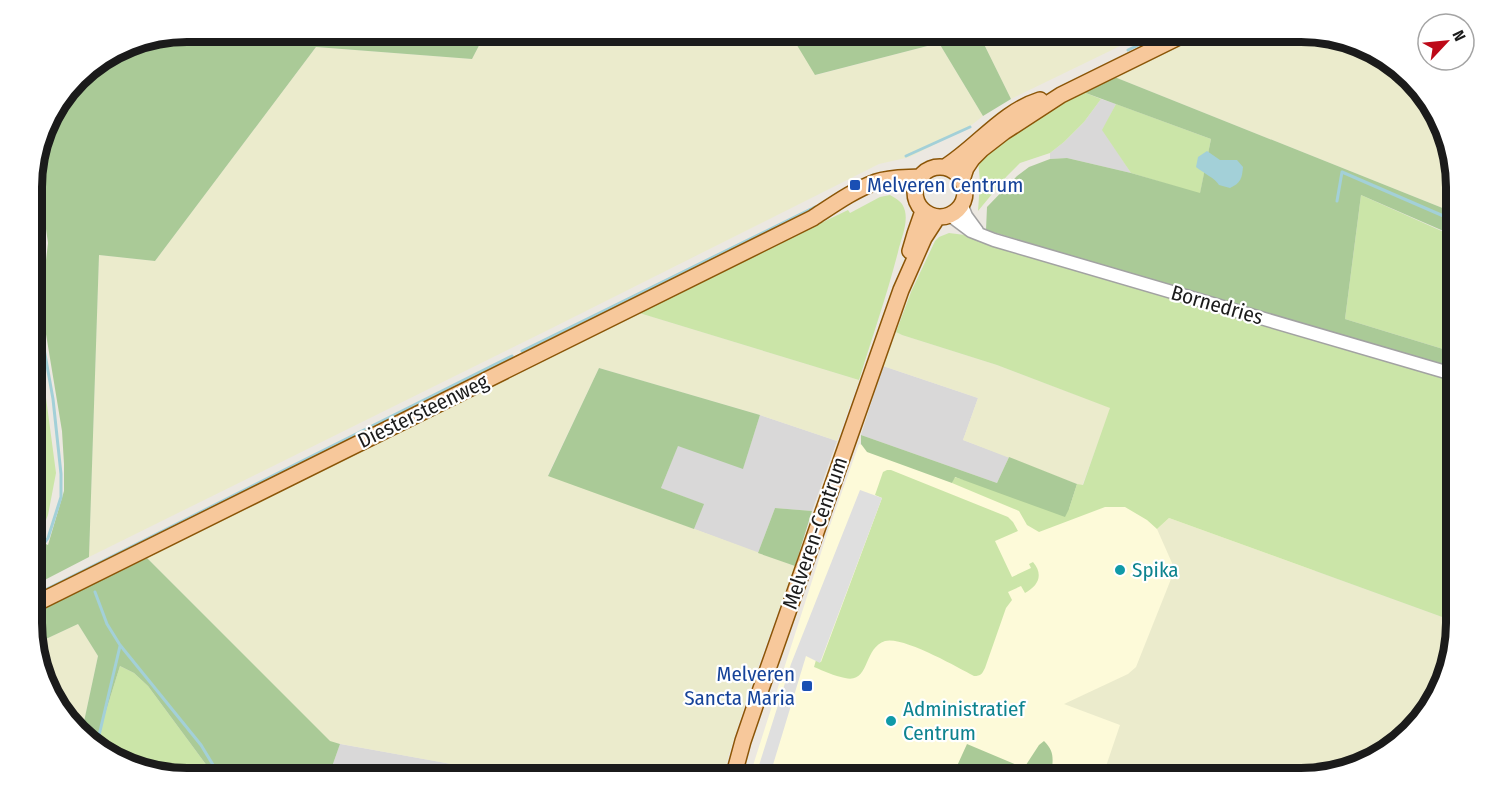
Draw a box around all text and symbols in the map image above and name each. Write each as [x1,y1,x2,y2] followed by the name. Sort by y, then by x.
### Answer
[1416,12,1476,72] north arrow
[1448,27,1470,44] text: N
[867,172,1023,198] place label: Melveren Centrum
[848,178,862,192] marker: Melveren Centrum
[1168,279,1266,331] street label: Bornedries
[353,368,493,454] street label: Diestersteenweg
[777,453,853,613] street label: Melveren-Centrum
[1132,557,1179,583] place label: Spika
[1113,563,1127,577] marker: Spika
[684,661,795,711] place label: Melveren Sancta Maria
[800,679,814,693] marker: Melveren Sancta Maria
[903,696,1026,746] place label: Administratief Centrum
[884,714,898,728] marker: Administratief Centrum

